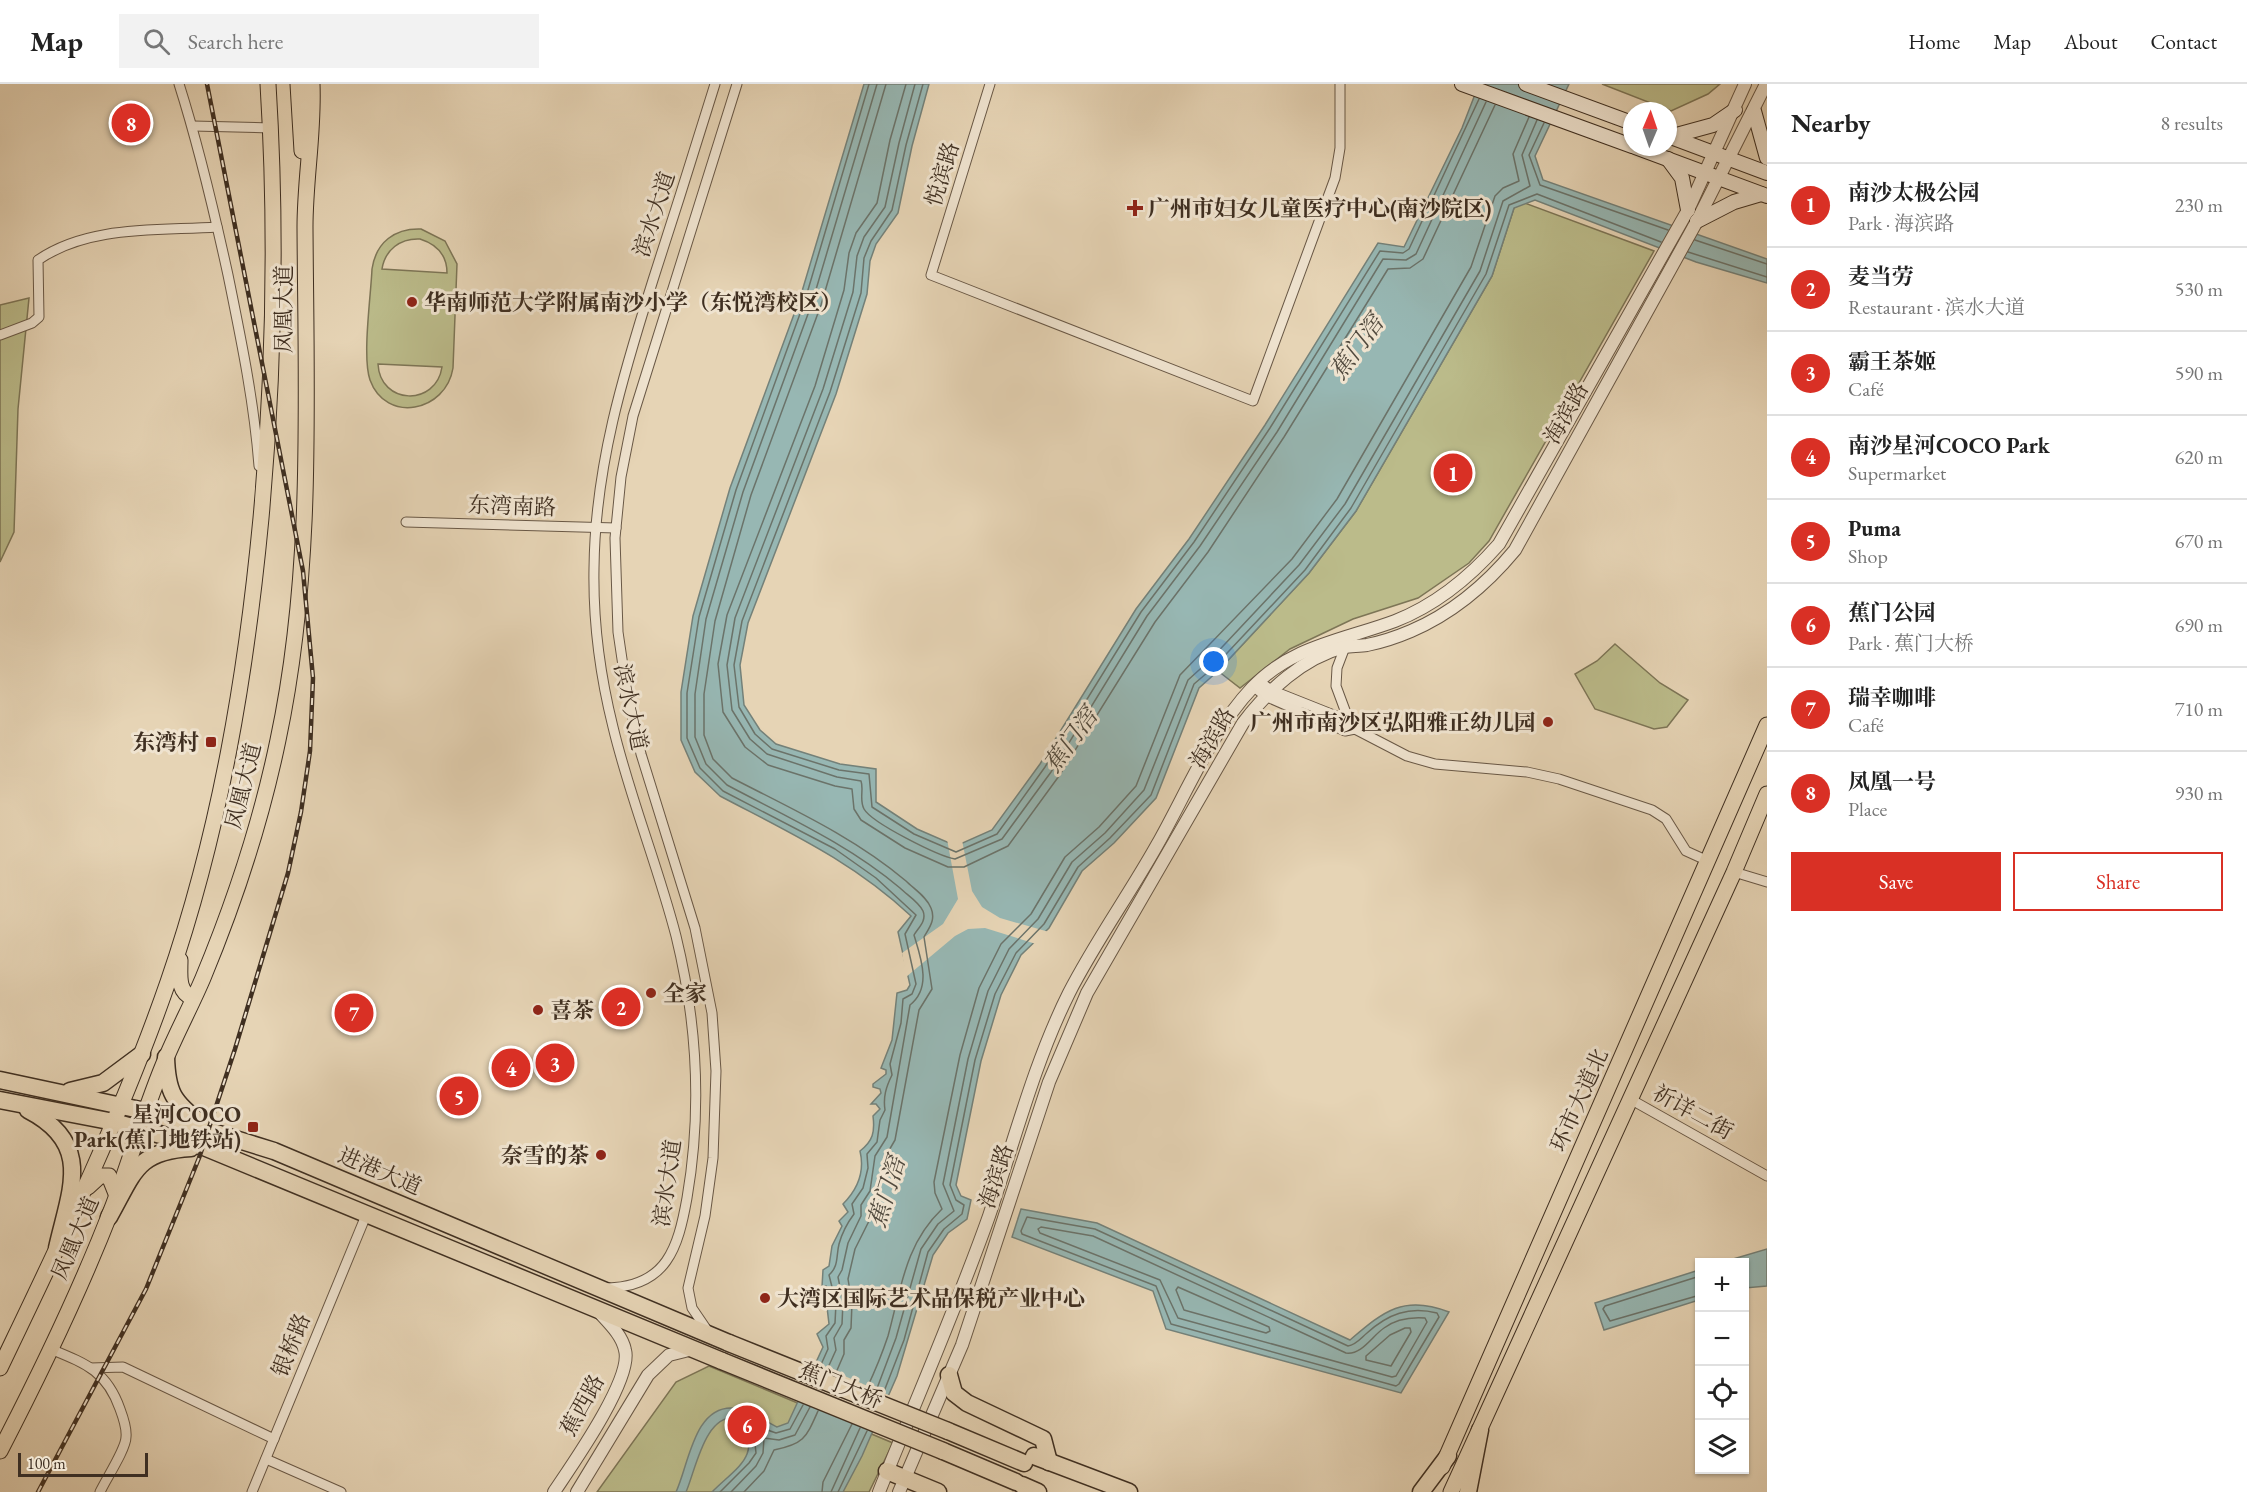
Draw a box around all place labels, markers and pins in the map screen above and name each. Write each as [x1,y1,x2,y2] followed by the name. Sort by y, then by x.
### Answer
[112,100,150,146] pin: 8
[1148,194,1491,223] place label: 广州市妇女儿童医疗中心(南沙院区)
[1126,199,1144,217] marker: 广州市妇女儿童医疗中心(南沙院区)
[424,288,842,317] place label: 华南师范大学附属南沙小学（东悦湾校区）
[405,295,419,309] marker: 华南师范大学附属南沙小学（东悦湾校区）
[1434,450,1472,496] pin: 1
[1250,708,1536,737] place label: 广州市南沙区弘阳雅正幼儿园
[1541,715,1555,729] marker: 广州市南沙区弘阳雅正幼儿园
[133,728,199,757] place label: 东湾村
[204,735,218,749] marker: 东湾村
[663,979,707,1008] place label: 全家
[602,984,640,1030] pin: 2
[644,986,658,1000] marker: 全家
[334,990,374,1036] pin: 7
[550,996,594,1025] place label: 喜茶
[531,1003,545,1017] marker: 喜茶
[536,1040,574,1086] pin: 3
[492,1046,530,1090] pin: 4
[440,1074,478,1118] pin: 5
[74,1100,241,1154] place label: 星河COCO Park(蕉门地铁站)
[246,1120,260,1134] marker: 星河COCO Park(蕉门地铁站)
[501,1141,589,1170] place label: 奈雪的茶
[594,1148,608,1162] marker: 奈雪的茶
[777,1284,1085,1313] place label: 大湾区国际艺术品保税产业中心
[758,1291,772,1305] marker: 大湾区国际艺术品保税产业中心
[728,1402,766,1448] pin: 6

